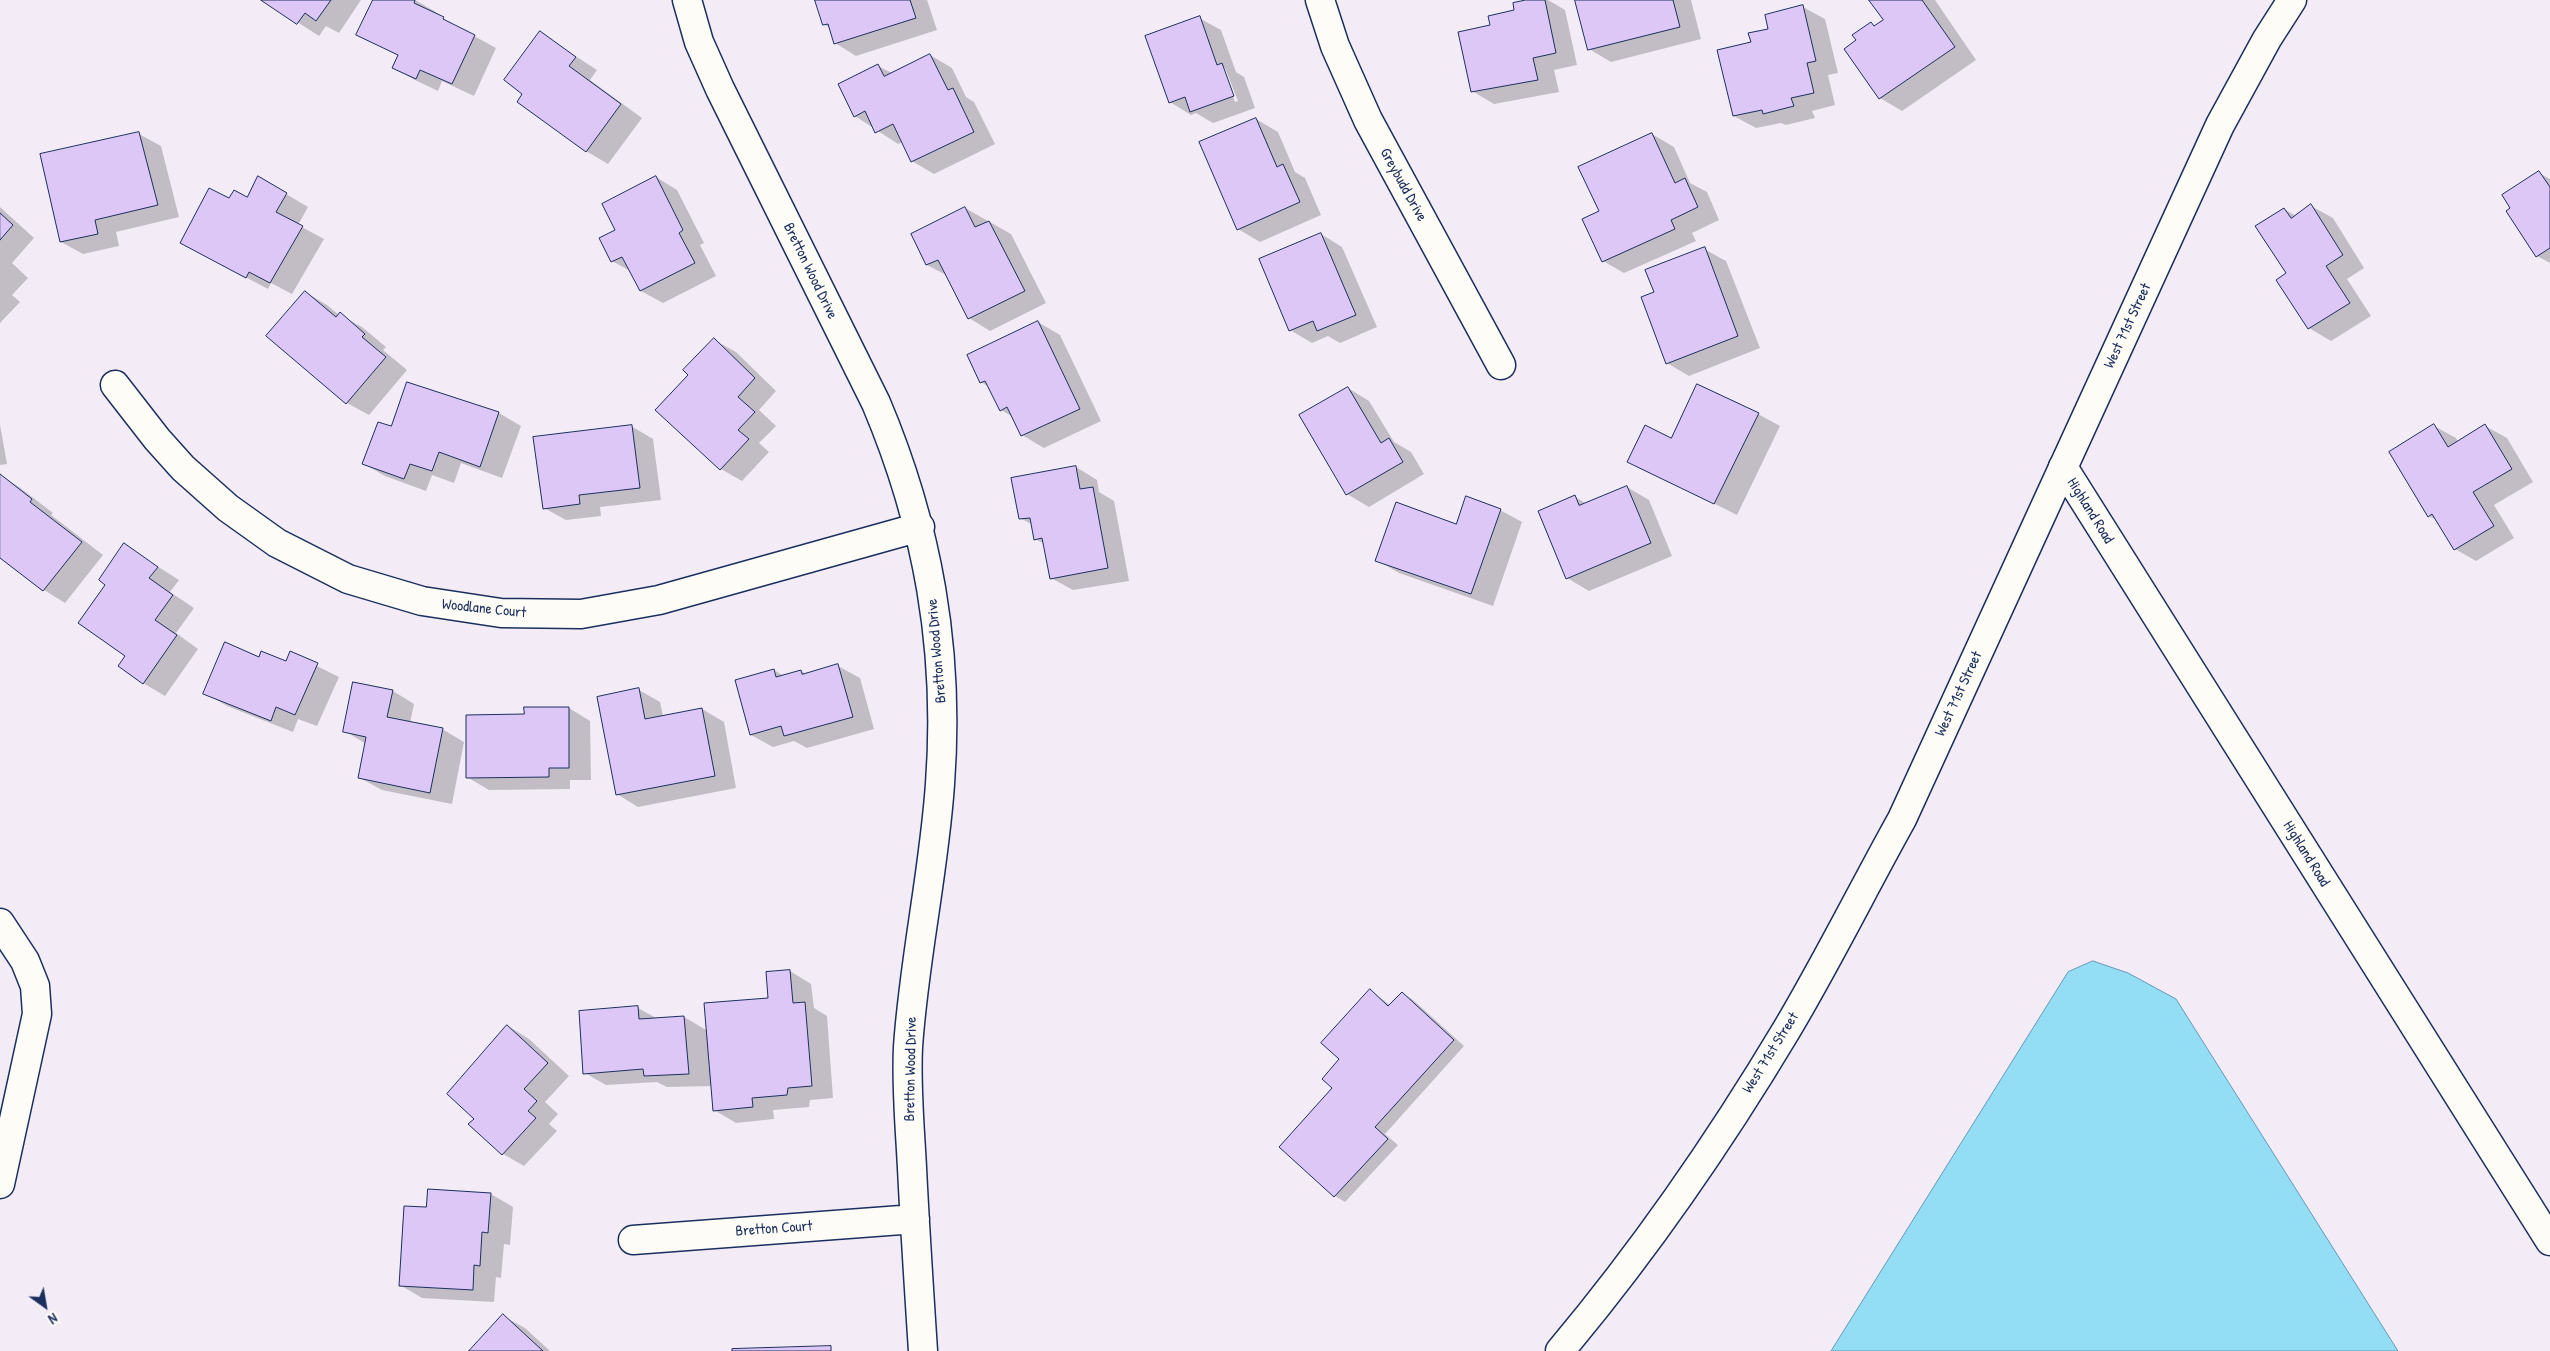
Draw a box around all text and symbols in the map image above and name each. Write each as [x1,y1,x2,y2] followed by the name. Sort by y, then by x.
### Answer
[1376,145,1430,225] street label: Greybudd Drive
[779,220,841,322] street label: Bretton Wood Drive
[2100,281,2156,371] street label: West 71st Street
[2063,475,2117,547] street label: Highland Road
[441,596,527,622] street label: Woodlane Court
[923,598,951,704] street label: Bretton Wood Drive
[1931,649,1987,739] street label: West 71st Street
[2279,818,2333,890] street label: Highland Road
[1739,1009,1803,1097] street label: West 71st Street
[901,1016,921,1122] street label: Bretton Wood Drive
[735,1217,813,1241] street label: Bretton Court
[20,1281,70,1331] north arrow
[45,1309,61,1329] text: N

